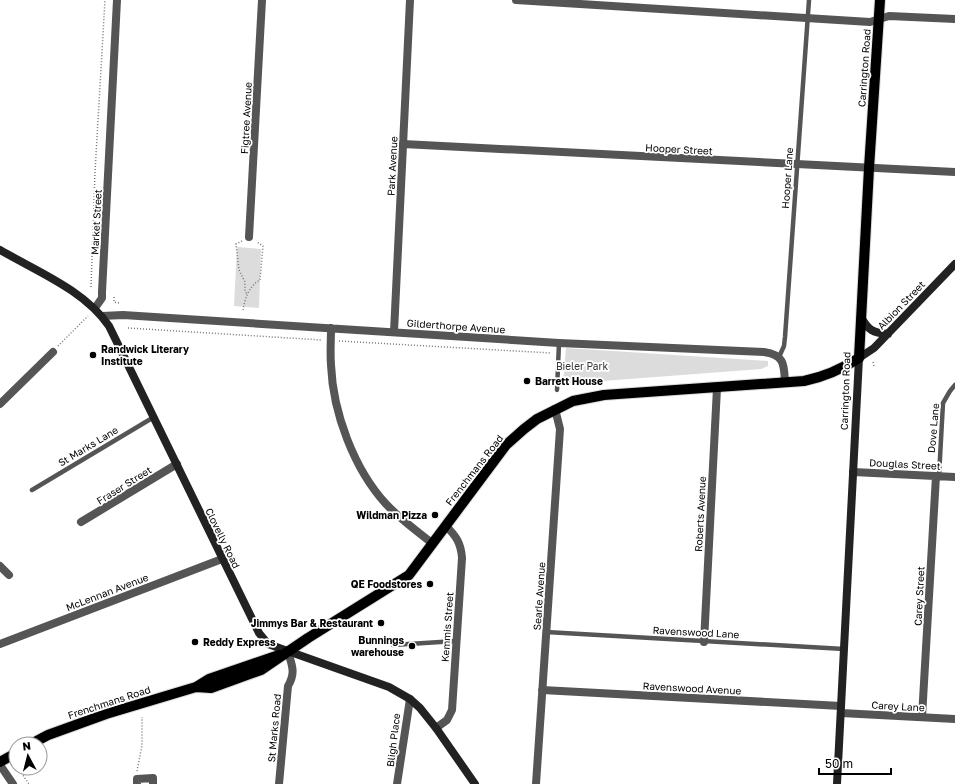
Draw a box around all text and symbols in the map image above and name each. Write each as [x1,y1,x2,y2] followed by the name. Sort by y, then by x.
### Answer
[855,28,873,108] street label: Carrington Road
[238,82,254,154] street label: Figtree Avenue
[384,136,400,196] street label: Park Avenue
[645,141,713,157] street label: Hooper Street
[779,147,795,209] street label: Hooper Lane
[88,189,104,255] street label: Market Street
[875,278,927,332] street label: Albion Street
[406,317,506,335] street label: Gilderthorpe Avenue
[101,343,189,367] place label: Randwick Literary Institute
[88,350,98,360] marker: Randwick Literary Institute
[838,352,852,430] street label: Carrington Road
[556,360,608,372] park label: Bieler Park
[535,375,603,387] place label: Barrett House
[522,376,532,386] marker: Barrett House
[925,402,941,453] street label: Dove Lane
[56,423,120,469] street label: St Marks Lane
[443,432,505,508] street label: Frenchmans Road
[869,456,941,472] street label: Douglas Street
[94,463,154,507] street label: Fraser Street
[692,476,708,552] street label: Roberts Avenue
[203,506,243,570] street label: Clovelly Road
[356,509,427,521] place label: Wildman Pizza
[430,510,440,520] marker: Wildman Pizza
[531,561,547,631] street label: Searle Avenue
[911,566,927,626] street label: Carey Street
[64,571,150,613] street label: McLennan Avenue
[351,578,422,590] place label: QE Foodstores
[425,579,435,589] marker: QE Foodstores
[439,592,455,662] street label: Kemmis Street
[251,617,373,629] place label: Jimmys Bar & Restaurant
[376,618,386,628] marker: Jimmys Bar & Restaurant
[652,624,740,640] street label: Ravenswood Lane
[351,634,404,658] place label: Bunnings warehouse
[203,636,276,648] place label: Reddy Express
[190,637,200,647] marker: Reddy Express
[407,641,417,651] marker: Bunnings warehouse
[642,679,742,697] street label: Ravenswood Avenue
[66,683,152,721] street label: Frenchmans Road
[265,693,283,763] street label: St Marks Road
[871,699,925,713] street label: Carey Lane
[384,712,402,768] street label: Bligh Place
[8,736,48,776] north arrow
[22,739,32,753] text: N
[819,750,891,776] scale bar
[825,756,853,771] text: 50 m

